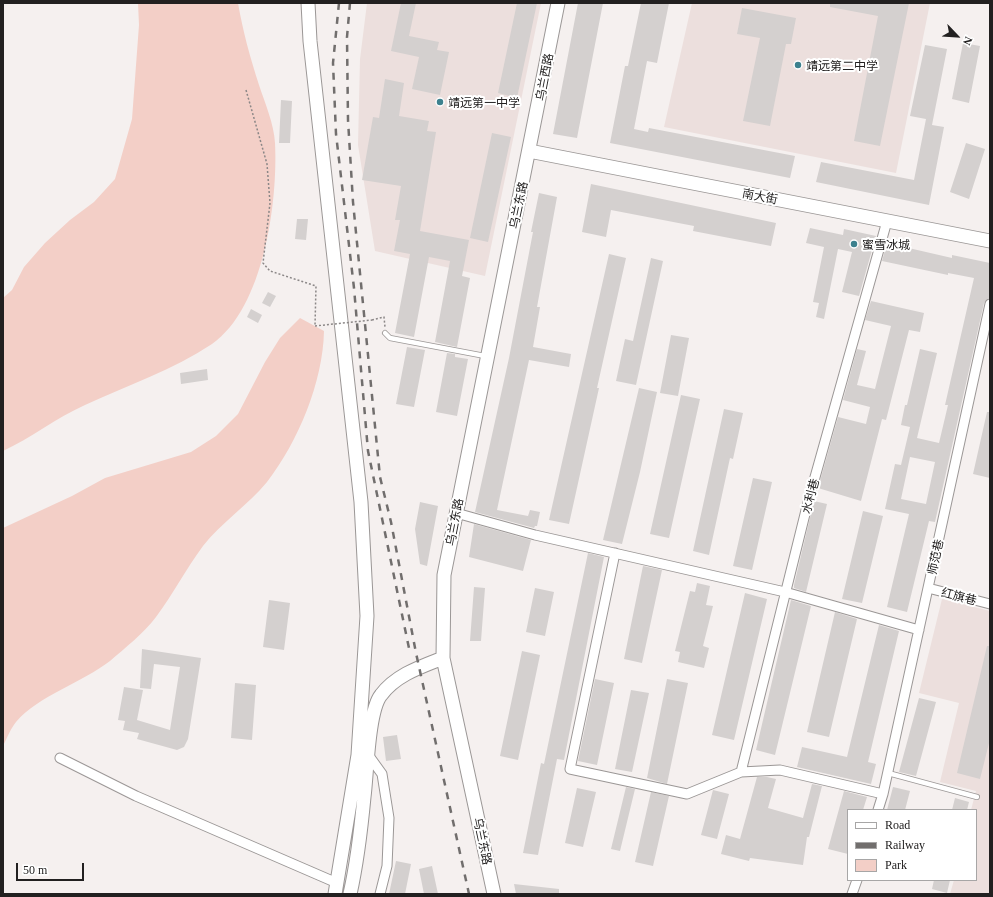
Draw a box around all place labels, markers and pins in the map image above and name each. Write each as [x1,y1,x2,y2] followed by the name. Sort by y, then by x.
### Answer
[806,58,878,72] place label: 靖远第二中学
[793,60,803,70] marker: 靖远第二中学
[448,95,520,109] place label: 靖远第一中学
[435,97,445,107] marker: 靖远第一中学
[862,237,910,251] place label: 蜜雪冰城
[849,239,859,249] marker: 蜜雪冰城

